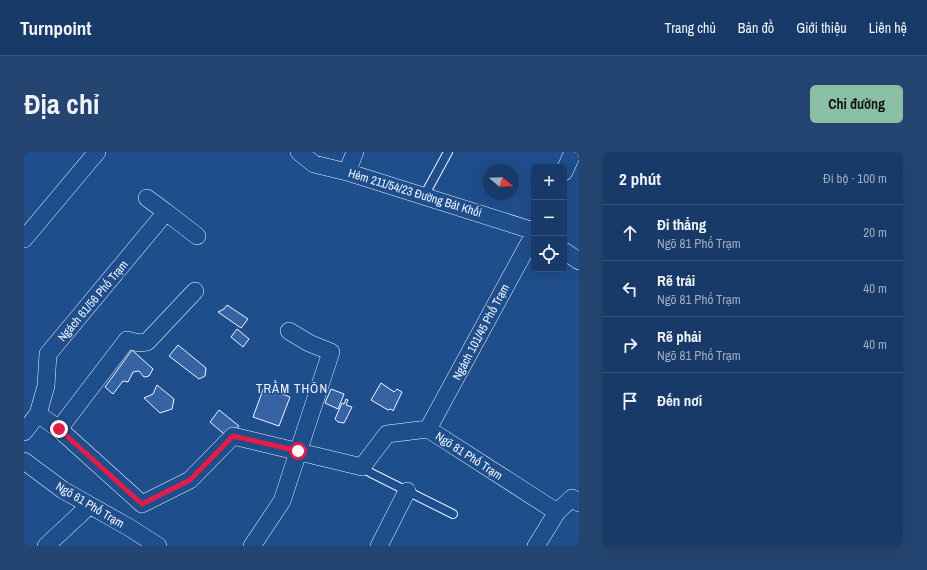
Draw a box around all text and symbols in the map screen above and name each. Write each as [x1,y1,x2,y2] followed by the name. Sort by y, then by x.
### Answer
[20,15,92,41] text: Turnpoint
[665,19,716,37] text: Trang chủ
[738,19,774,37] text: Bản đồ
[796,19,847,37] text: Giới thiệu
[869,19,907,37] text: Liên hệ
[24,85,99,123] text: Địa chỉ
[810,85,903,123] button: Chỉ đường
[483,164,519,200] north arrow
[531,164,567,272] map controls
[531,164,567,200] button: +
[346,165,484,221] street label: Hẻm 211/54/23 Đường Bát Khối
[619,167,661,190] text: 2 phút
[823,170,887,187] text: Đi bộ · 100 m
[531,200,567,236] button: −
[657,214,706,235] text: Đi thẳng
[619,222,641,244] icon: ahead
[863,224,887,241] text: 20 m
[657,235,741,252] text: Ngõ 81 Phố Trạm
[531,236,567,272] button: locate
[54,257,132,345] street label: Ngách 61/56 Phố Trạm
[657,270,695,291] text: Rẽ trái
[619,278,641,300] icon: left
[863,280,887,297] text: 40 m
[449,281,513,383] street label: Ngách 101/45 Phố Trạm
[657,291,741,308] text: Ngõ 81 Phố Trạm
[657,326,701,347] text: Rẽ phải
[619,334,641,356] icon: right
[863,336,887,353] text: 40 m
[657,347,741,364] text: Ngõ 81 Phố Trạm
[256,380,328,397] district label: TRẦM THÔN
[619,390,641,412] icon: arrive
[657,390,702,411] text: Đến nơi
[50,420,68,438] route end
[432,428,506,484] street label: Ngõ 81 Phố Trạm
[289,442,307,460] route start
[53,478,127,532] street label: Ngõ 61 Phố Trạm

